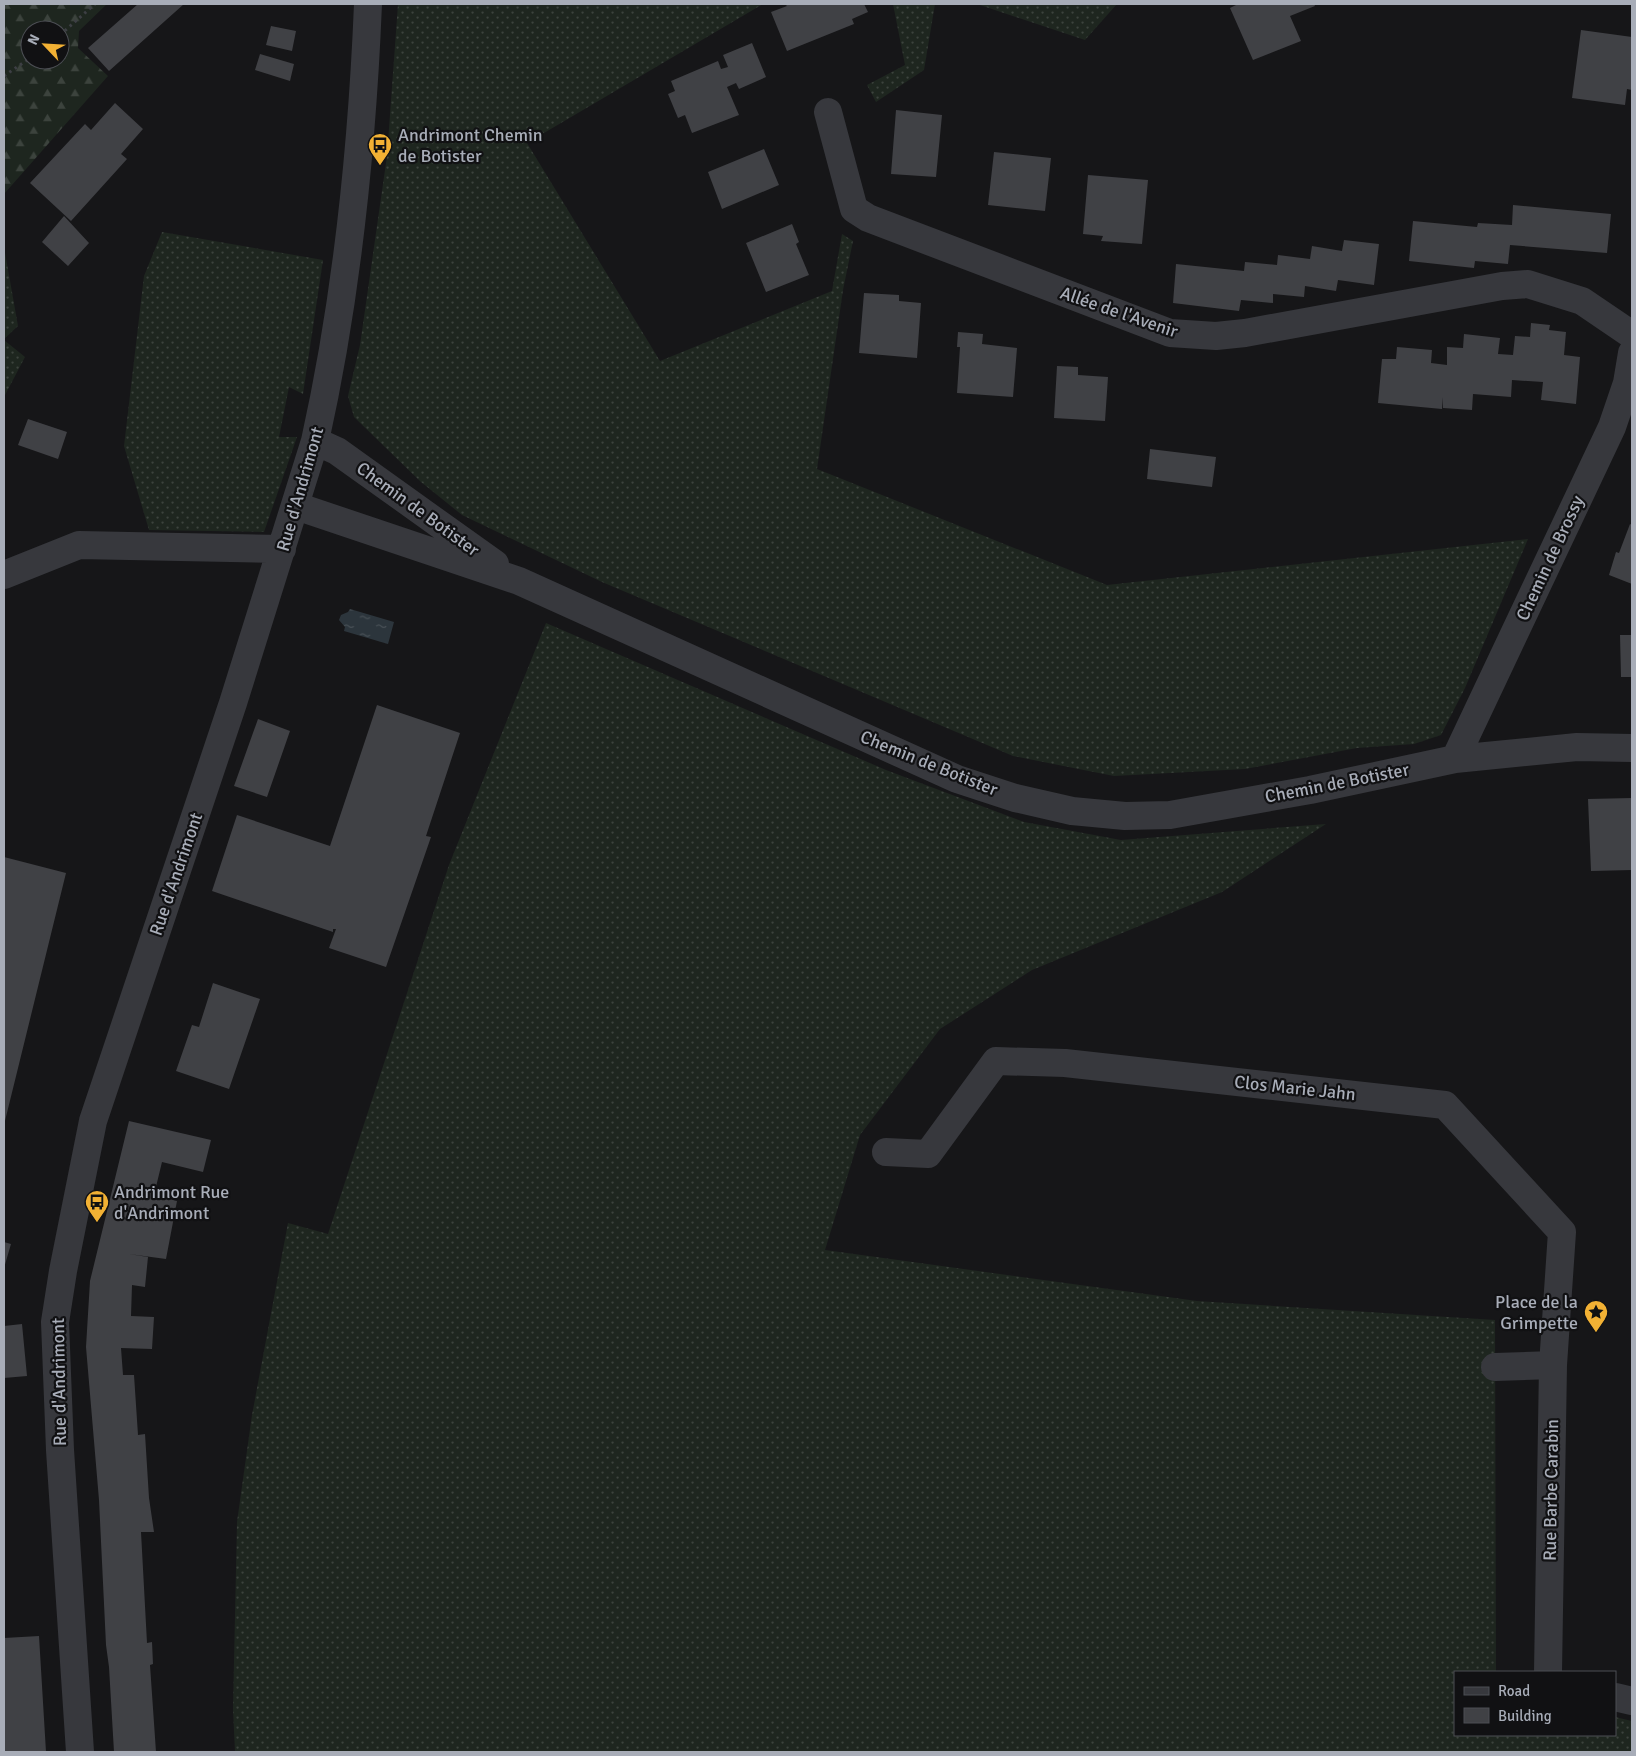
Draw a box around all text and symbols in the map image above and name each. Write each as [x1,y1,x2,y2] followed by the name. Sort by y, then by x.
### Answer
[20,20,70,70] north arrow
[24,32,43,48] text: N
[398,124,543,167] place label: Andrimont Chemin de Botister
[367,132,393,166] bus stop icon: Andrimont Chemin de Botister
[1057,282,1181,343] street label: Allée de l'Avenir
[272,424,328,554] street label: Rue d'Andrimont
[352,457,484,561] street label: Chemin de Botister
[1511,491,1589,624] street label: Chemin de Brossy
[857,725,1001,801] street label: Chemin de Botister
[1263,758,1411,808] street label: Chemin de Botister
[145,810,207,938] street label: Rue d'Andrimont
[1233,1071,1357,1105] street label: Clos Marie Jahn
[114,1181,229,1224] place label: Andrimont Rue d'Andrimont
[84,1189,110,1223] bus stop icon: Andrimont Rue d'Andrimont
[1495,1291,1578,1334] place label: Place de la Grimpette
[1583,1299,1609,1333] place icon: Place de la Grimpette
[47,1318,71,1446] street label: Rue d'Andrimont
[1539,1419,1563,1561] street label: Rue Barbe Carabin
[1454,1671,1616,1736] legend
[1498,1682,1530,1700] text: Road
[1498,1707,1552,1725] text: Building

